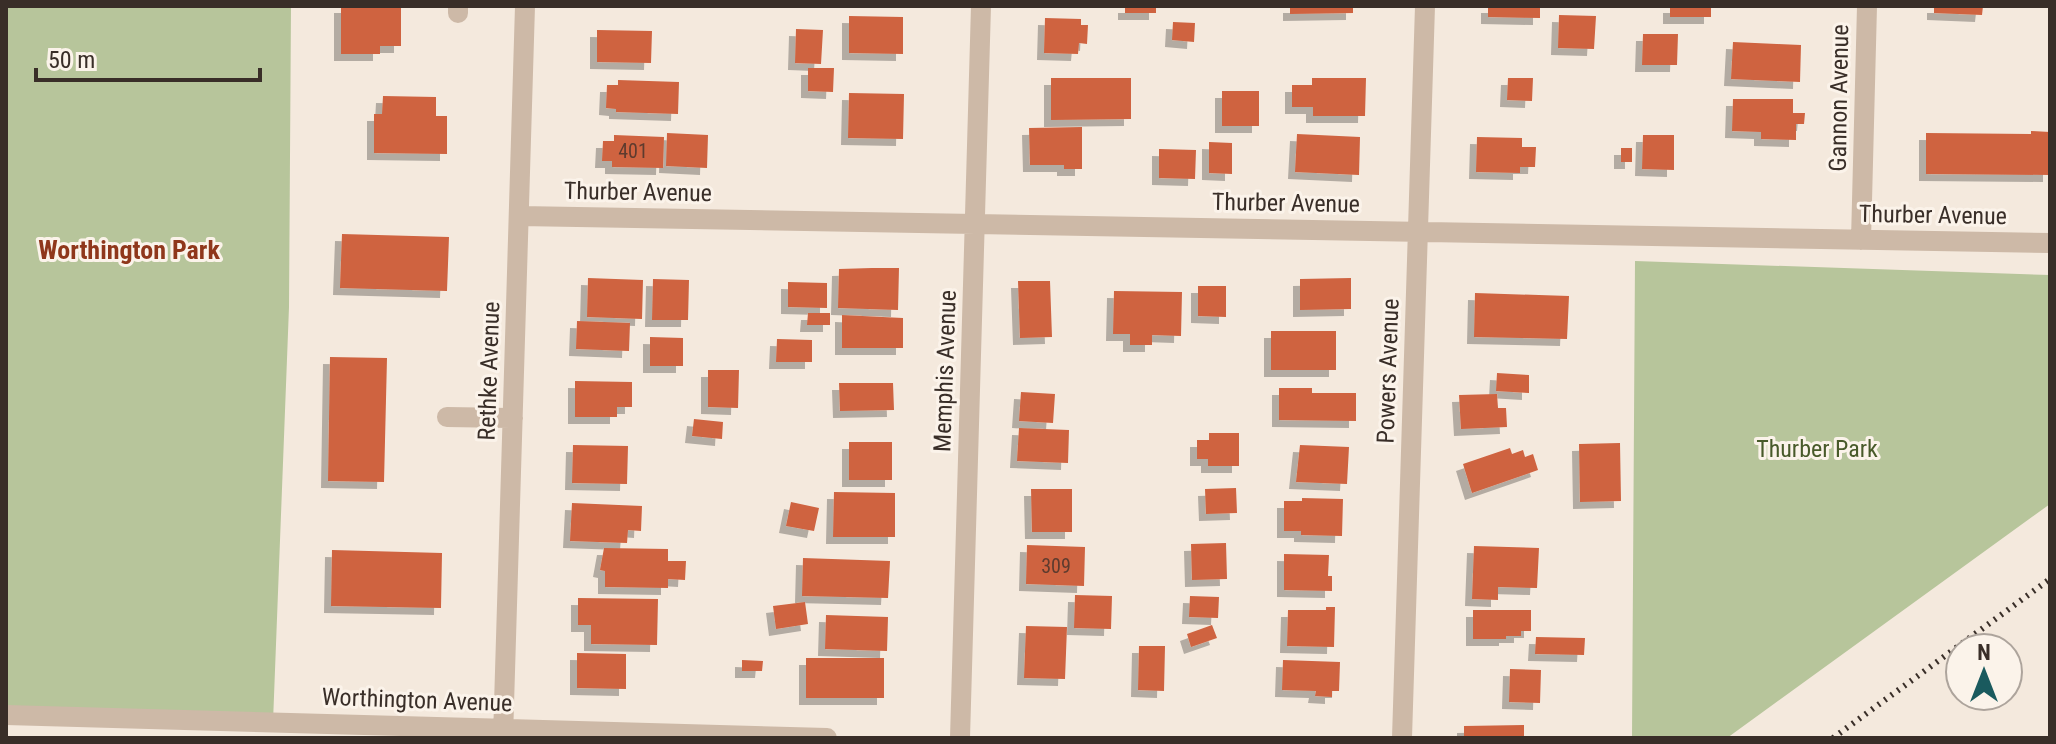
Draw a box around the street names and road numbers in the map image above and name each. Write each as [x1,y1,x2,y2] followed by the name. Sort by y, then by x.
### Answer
[1824,24,1854,172] street label: Gannon Avenue
[564,177,712,207] street label: Thurber Avenue
[1212,188,1360,218] street label: Thurber Avenue
[1859,200,2007,230] street label: Thurber Avenue
[928,290,962,452] street label: Memphis Avenue
[1371,298,1405,444] street label: Powers Avenue
[473,301,505,441] street label: Rethke Avenue
[321,683,513,717] street label: Worthington Avenue

